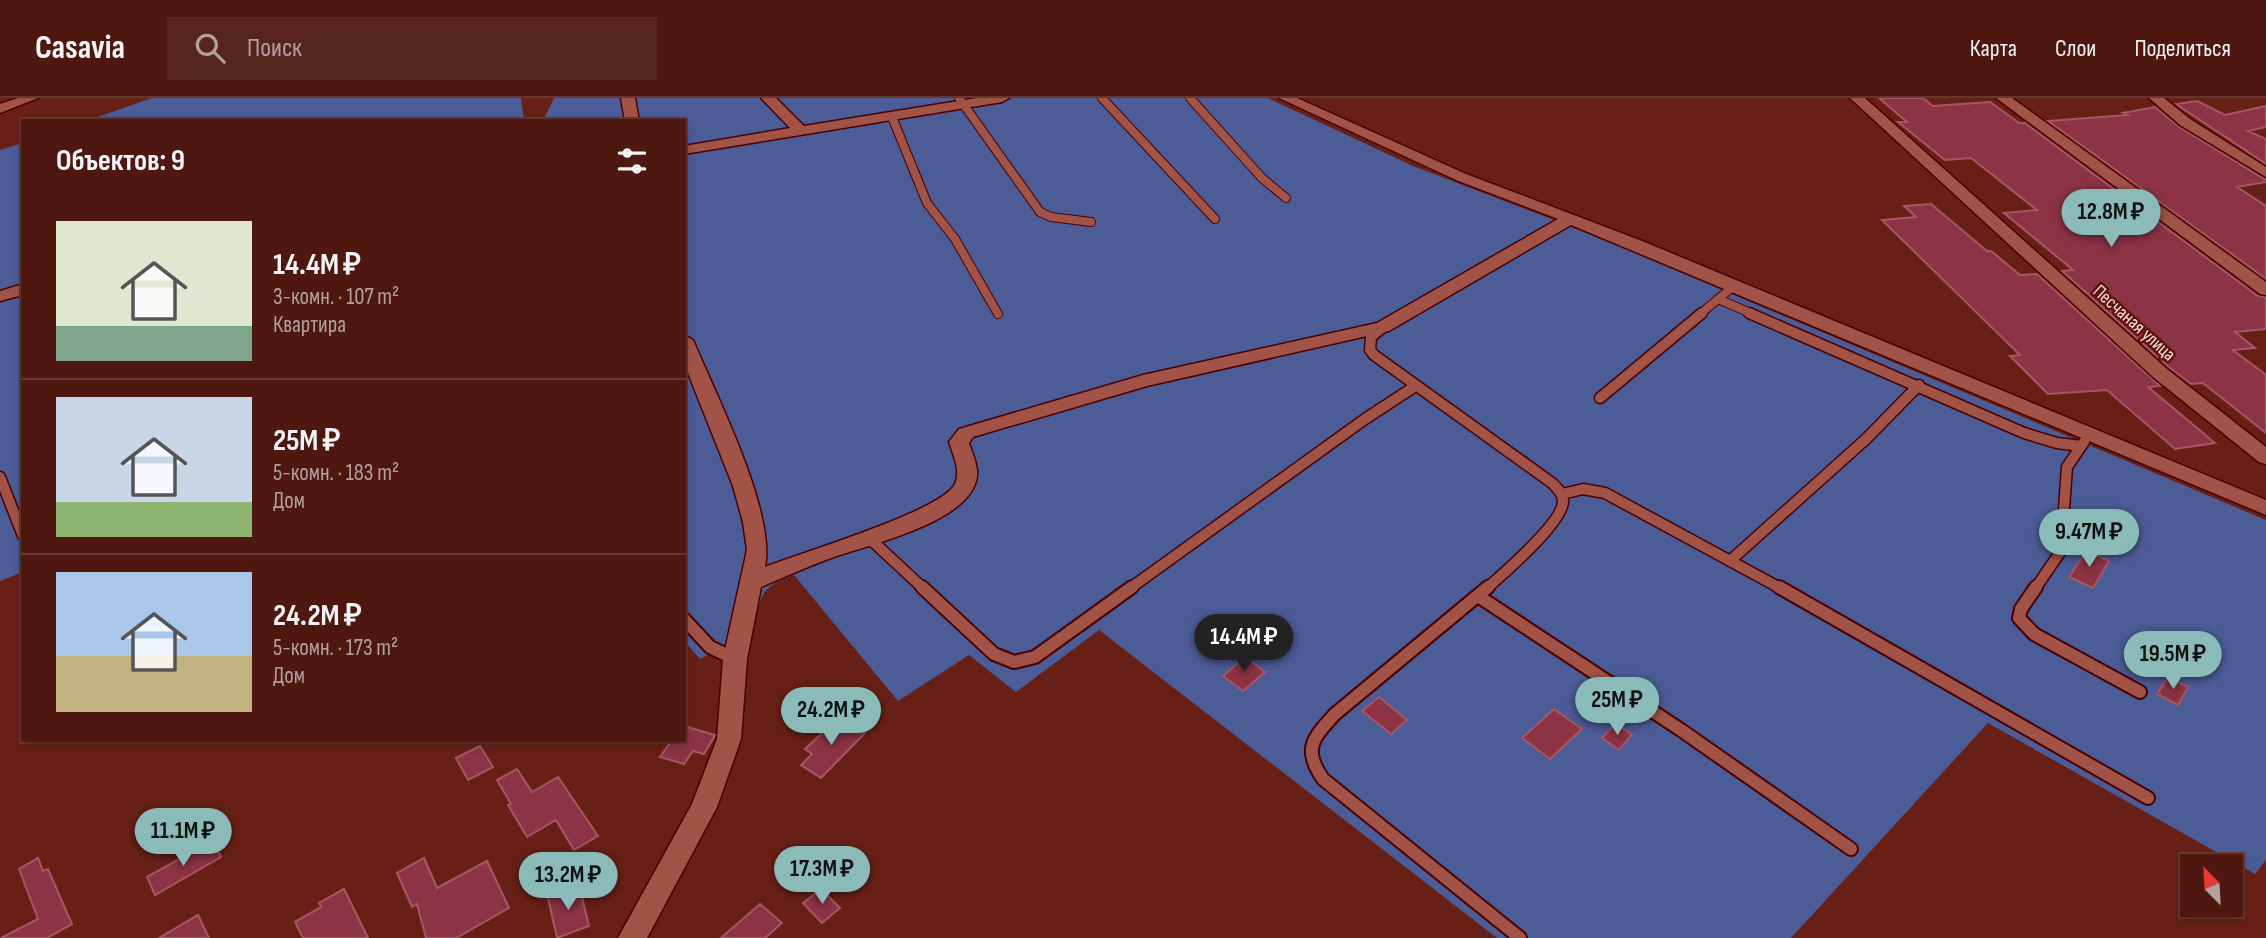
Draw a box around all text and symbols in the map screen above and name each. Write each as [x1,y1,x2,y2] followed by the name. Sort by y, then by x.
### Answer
[167,17,657,80] search box
[35,28,125,68] text: Casavia
[191,29,229,67] icon: search
[247,33,302,64] text: Поиск
[1970,34,2017,63] text: Карта
[2055,34,2096,63] text: Слои
[2134,34,2231,63] text: Поделиться
[613,142,651,180] icon: filters
[56,143,185,179] text: Объектов: 9
[2046,190,2176,249] pin: 12.8M ₽
[2078,198,2144,226] text: 12.8M ₽
[273,247,361,283] text: 14.4M ₽
[112,249,196,333] icon: home
[2088,280,2180,366] street label: Песчаная улица
[273,283,399,311] text: 3-комн. · 107 m²
[273,311,346,339] text: Квартира
[273,423,340,459] text: 25M ₽
[112,425,196,509] icon: home
[273,459,399,487] text: 5-комн. · 183 m²
[273,487,305,515] text: Дом
[2024,510,2154,569] pin: 9.47M ₽
[2055,518,2123,546] text: 9.47M ₽
[273,598,362,634] text: 24.2M ₽
[112,600,196,684] icon: home
[1179,614,1309,674] pin: 14.4M ₽
[1210,623,1278,651] text: 14.4M ₽
[2108,632,2238,691] pin: 19.5M ₽
[273,634,398,662] text: 5-комн. · 173 m²
[2140,640,2206,668] text: 19.5M ₽
[273,662,305,690] text: Дом
[1568,678,1666,737] pin: 25M ₽
[1591,686,1643,714] text: 25M ₽
[766,688,896,747] pin: 24.2M ₽
[797,696,865,724] text: 24.2M ₽
[118,808,248,868] pin: 11.1M ₽
[151,817,215,845] text: 11.1M ₽
[757,846,887,906] pin: 17.3M ₽
[503,852,633,912] pin: 13.2M ₽
[2180,854,2244,917] north arrow
[2180,854,2243,917] map controls
[790,855,854,883] text: 17.3M ₽
[535,861,601,889] text: 13.2M ₽

